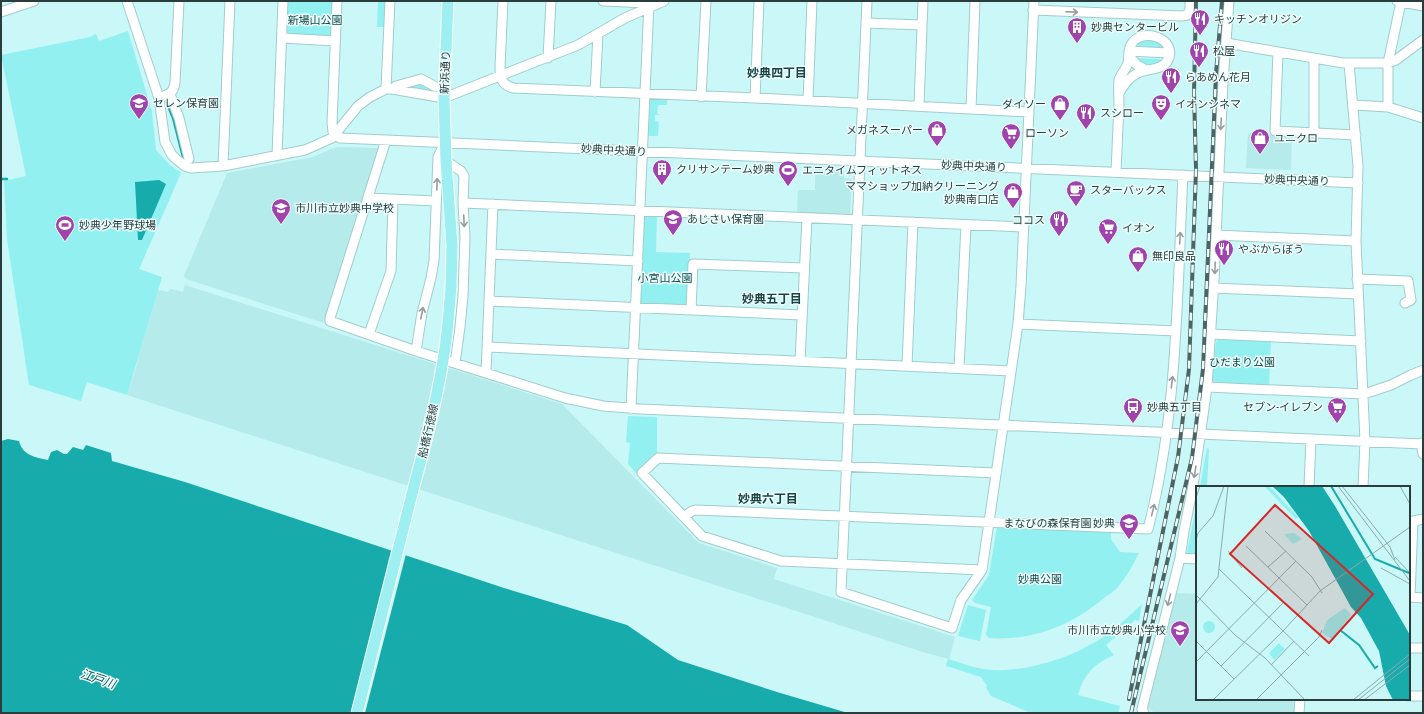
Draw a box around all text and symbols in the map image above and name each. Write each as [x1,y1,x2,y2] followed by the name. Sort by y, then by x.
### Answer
[1065,8,1078,15] one-way arrow
[1189,8,1211,36] restaurant icon: キッチンオリジン
[1214,13,1302,25] place label: キッチンオリジン
[288,14,343,26] park label: 新場山公園
[1066,16,1088,44] building icon: 妙典センタービル
[1091,21,1179,33] place label: 妙典センタービル
[1188,40,1210,68] restaurant icon: 松屋
[1213,45,1235,57] place label: 松屋
[438,50,452,94] street label: 新浜通り
[747,66,807,80] district label: 妙典四丁目
[1160,66,1182,94] restaurant icon: らあめん花月
[1185,71,1251,83] place label: らあめん花月
[128,92,150,120] school or university icon: セレン保育園
[1049,93,1071,121] shop icon: ダイソー
[1150,93,1172,121] theatre icon: イオンシネマ
[153,97,219,109] place label: セレン保育園
[1002,98,1046,110] place label: ダイソー
[1175,98,1241,110] place label: イオンシネマ
[1075,102,1097,130] restaurant icon: スシロー
[1100,107,1144,119] place label: スシロー
[1217,117,1224,130] one-way arrow
[926,119,948,147] shop icon: メガネスーパー
[1000,122,1022,150] supermarket icon: ローソン
[846,124,923,136] place label: メガネスーパー
[1025,127,1069,139] place label: ローソン
[1249,127,1271,155] shop icon: ユニクロ
[1274,132,1318,144] place label: ユニクロ
[581,142,647,158] street label: 妙典中央通り
[651,158,673,186] building icon: クリサンテーム妙典
[777,159,799,187] sports icon: エニタイムフィットネス
[941,159,1007,173] street label: 妙典中央通り
[676,163,775,175] place label: クリサンテーム妙典
[802,164,922,176] place label: エニタイムフィットネス
[1264,173,1330,187] street label: 妙典中央通り
[433,178,441,191] one-way arrow
[1065,179,1087,207] cafe icon: スターバックス
[845,180,999,205] place label: ママショップ加納クリーニング 妙典南口店
[1002,181,1024,209] shop icon: ママショップ加納クリーニング 妙典南口店
[1090,184,1167,196] place label: スターバックス
[270,197,292,225] school or university icon: 市川市立妙典中学校
[295,202,394,214] place label: 市川市立妙典中学校
[662,208,684,236] school or university icon: あじさい保育園
[1048,209,1070,237] restaurant icon: ココス
[687,213,764,225] place label: あじさい保育園
[54,214,76,242] sports icon: 妙典少年野球場
[460,214,468,227] one-way arrow
[1012,214,1045,226] place label: ココス
[1097,217,1119,245] supermarket icon: イオン
[79,219,156,231] place label: 妙典少年野球場
[1122,222,1155,234] place label: イオン
[1177,232,1184,245] one-way arrow
[1213,238,1235,266] restaurant icon: やぶからぼう
[1238,243,1304,255] place label: やぶからぼう
[1127,245,1149,273] shop icon: 無印良品
[1152,250,1196,262] place label: 無印良品
[1211,261,1218,274] one-way arrow
[638,272,693,284] park label: 小宮山公園
[742,292,802,306] district label: 妙典五丁目
[418,306,426,319] one-way arrow
[1209,356,1275,368] park label: ひだまり公園
[1169,376,1176,389] one-way arrow
[1122,396,1144,424] bus stop icon: 妙典五丁目
[1326,396,1348,424] supermarket icon: セブン-イレブン
[1147,401,1202,413] place label: 妙典五丁目
[1243,401,1323,413] place label: セブン-イレブン
[416,403,440,459] street label: 船橋行徳線
[1191,465,1199,478] one-way arrow
[1196,486,1410,700] inset map
[738,492,798,506] district label: 妙典六丁目
[1149,504,1157,517] one-way arrow
[1118,512,1140,540] school or university icon: まなびの森保育園 妙典
[1003,517,1115,529] place label: まなびの森保育園 妙典
[1018,573,1062,585] park label: 妙典公園
[1165,593,1173,606] one-way arrow
[1169,619,1191,647] school or university icon: 市川市立妙典小学校
[1067,624,1166,636] place label: 市川市立妙典小学校
[79,667,119,692] water label: 江戸川

